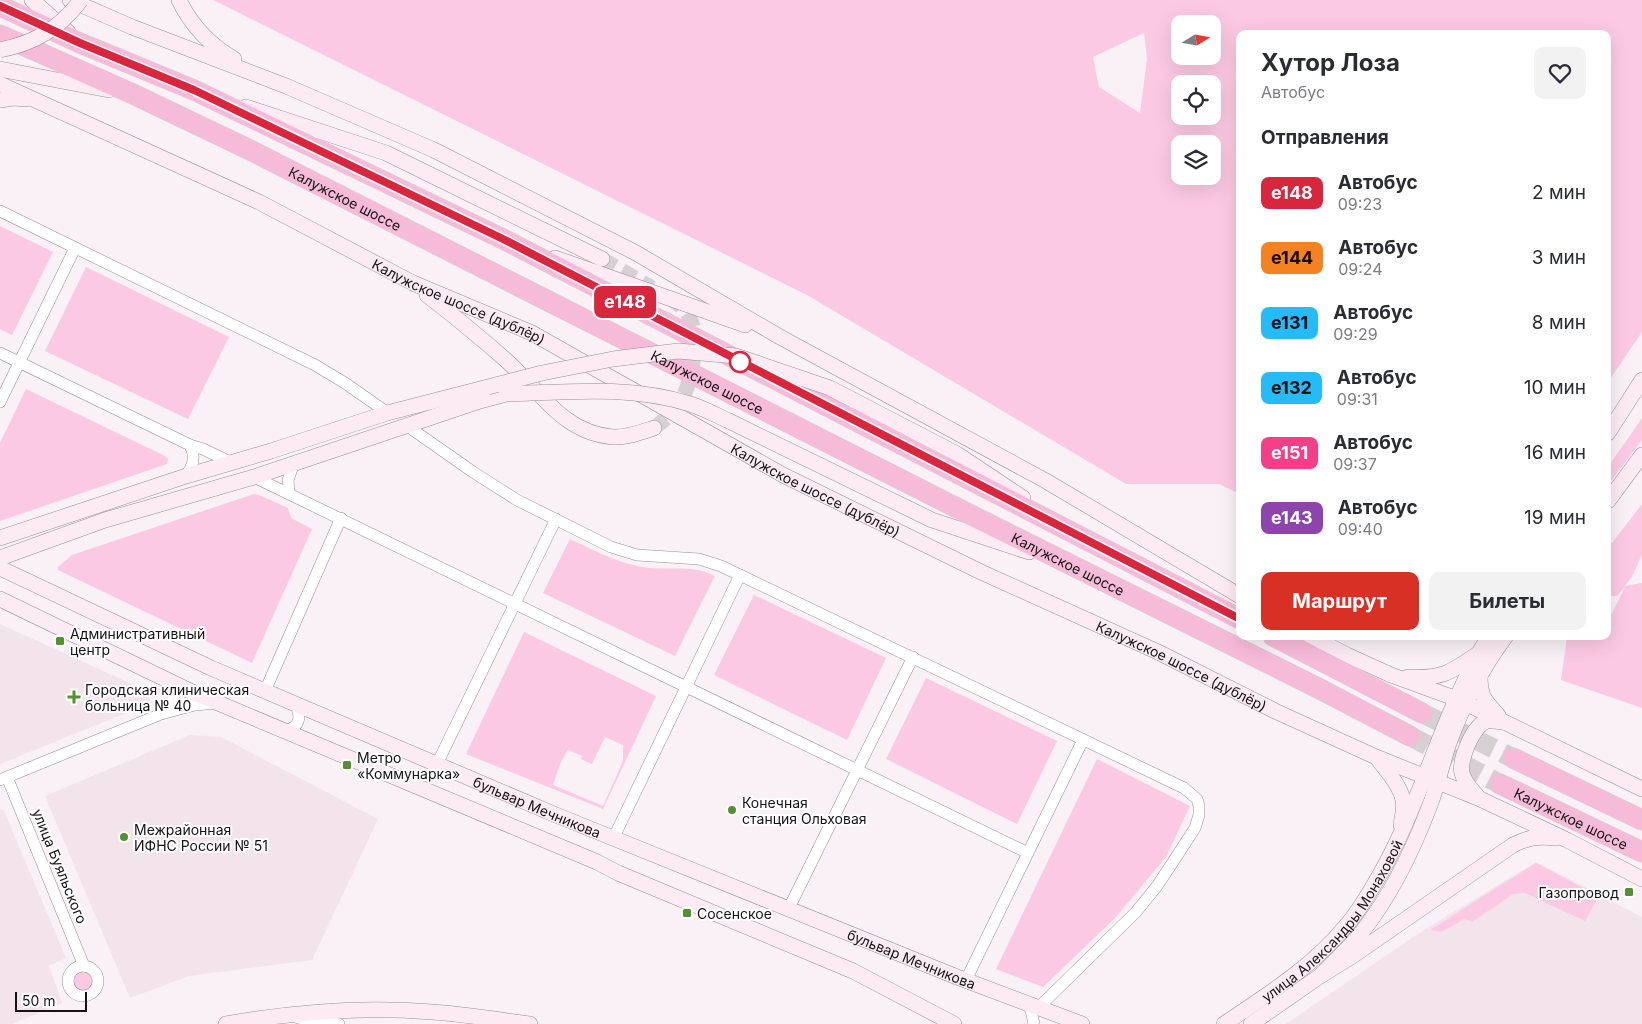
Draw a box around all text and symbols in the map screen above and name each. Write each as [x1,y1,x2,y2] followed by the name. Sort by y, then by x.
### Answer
[1171,15,1221,65] north arrow
[1171,15,1221,185] map controls
[1534,47,1586,99] button: heart
[1261,48,1400,77] text: Хутор Лоза
[1171,75,1221,125] button: locate
[1261,82,1325,102] text: Автобус
[1261,126,1389,149] text: Отправления
[1171,135,1221,185] button: layers
[286,163,404,234] street label: Калужское шоссе
[1338,171,1418,194] text: Автобус
[1532,181,1586,204] text: 2 мин
[1271,182,1313,203] text: е148
[1338,194,1382,214] text: 09:23
[1338,236,1418,259] text: Автобус
[1532,246,1586,269] text: 3 мин
[1271,247,1313,268] text: е144
[370,255,549,347] street label: Калужское шоссе (дублёр)
[1338,259,1383,279] text: 09:24
[590,286,660,318] line badge: е148
[604,291,646,312] text: е148
[1333,301,1413,324] text: Автобус
[1532,311,1586,334] text: 8 мин
[1271,312,1308,333] text: е131
[1333,324,1378,344] text: 09:29
[648,346,767,417] street label: Калужское шоссе
[729,351,751,373] unlabelled marker
[1337,366,1417,389] text: Автобус
[1524,376,1586,399] text: 10 мин
[1271,377,1312,398] text: е132
[1337,389,1378,409] text: 09:31
[1333,431,1413,454] text: Автобус
[728,439,903,540] street label: Калужское шоссе (дублёр)
[1524,441,1586,464] text: 16 мин
[1271,442,1308,463] text: е151
[1333,454,1377,474] text: 09:37
[1338,496,1418,519] text: Автобус
[1524,506,1586,529] text: 19 мин
[1271,507,1313,528] text: е143
[1338,519,1383,539] text: 09:40
[1009,528,1128,599] street label: Калужское шоссе
[1261,572,1419,630] button: Маршрут
[1429,572,1586,630] button: Билеты
[1094,617,1270,714] street label: Калужское шоссе (дублёр)
[70,625,205,658] place label: Административный центр
[54,635,66,647] marker: Административный центр
[85,681,249,714] place label: Городская клиническая больница № 40
[67,690,81,704] marker: Городская клиническая больница № 40
[357,749,460,782] place label: Метро «Коммунарка»
[341,759,353,771] marker: Метро «Коммунарка»
[471,772,604,841] street label: бульвар Мечникова
[1512,784,1631,853] street label: Калужское шоссе
[742,794,867,827] place label: Конечная станция Ольховая
[726,804,738,816] marker: Конечная станция Ольховая
[29,806,91,926] street label: улица Буяльского
[134,821,268,854] place label: Межрайонная ИФНС России № 51
[118,831,130,843] marker: Межрайонная ИФНС России № 51
[1258,837,1405,1005] street label: улица Александры Монаховой
[1538,884,1619,901] place label: Газопровод
[1623,886,1635,898] marker: Газопровод
[697,905,772,922] place label: Сосенское
[681,907,693,919] marker: Сосенское
[845,925,978,992] street label: бульвар Мечникова
[15,989,88,1012] scale bar
[22,992,56,1009] text: 50 m

